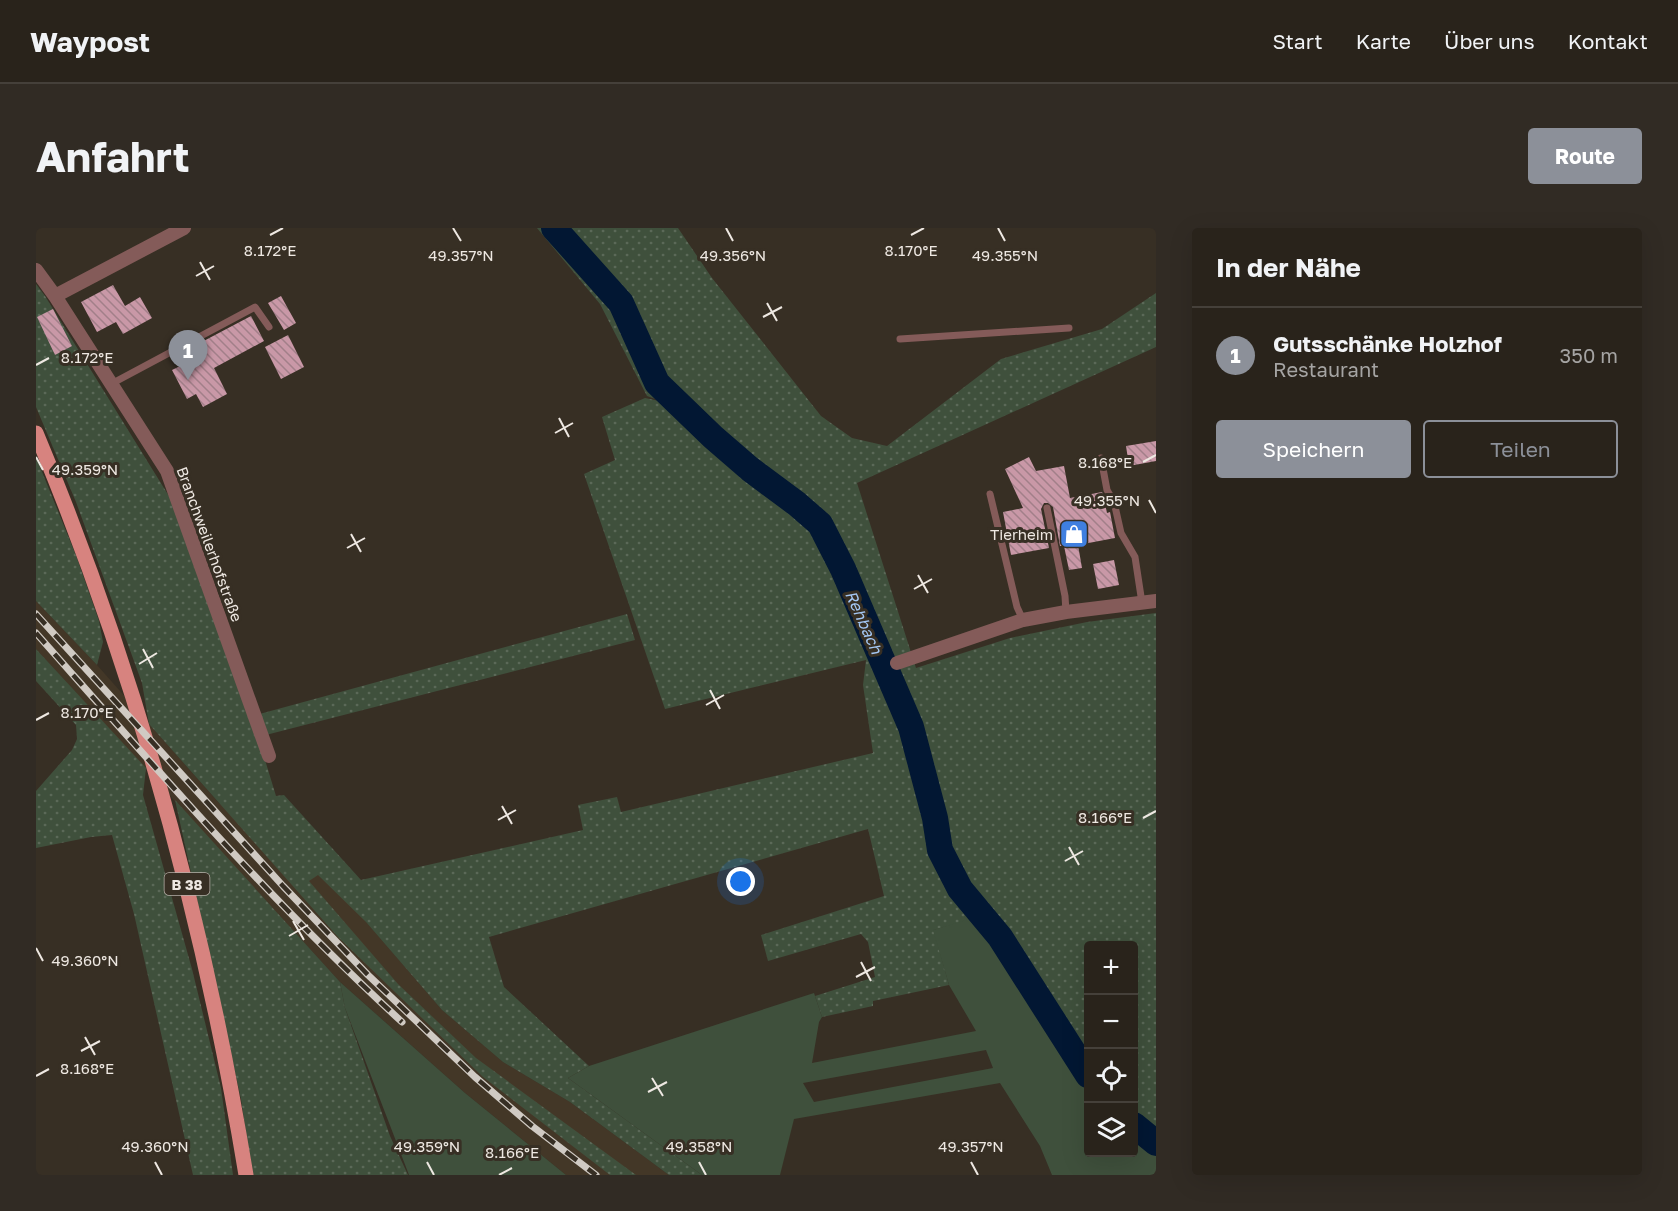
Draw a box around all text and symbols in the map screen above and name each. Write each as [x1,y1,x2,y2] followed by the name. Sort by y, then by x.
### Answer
[30,25,150,58] text: Waypost
[1272,28,1323,54] text: Start
[1356,28,1411,54] text: Karte
[1444,28,1535,54] text: Über uns
[1568,28,1648,54] text: Kontakt
[1528,128,1642,184] button: Route
[36,131,190,181] text: Anfahrt
[244,241,296,259] text: 8.172°E
[884,241,938,259] text: 8.170°E
[428,246,494,264] text: 49.357°N
[700,246,766,264] text: 49.356°N
[972,246,1038,264] text: 49.355°N
[1216,252,1361,283] text: In der Nähe
[168,330,208,380] pin: 1
[1273,330,1502,357] text: Gutsschänke Holzhof
[1230,343,1241,367] text: 1
[1560,343,1618,367] text: 350 m
[61,348,113,366] text: 8.172°E
[1273,357,1379,381] text: Restaurant
[1216,420,1411,478] button: Speichern
[1423,420,1618,478] button: Teilen
[1078,453,1132,471] text: 8.168°E
[52,460,118,478] text: 49.359°N
[174,464,247,624] street label: Branchweilerhofstraße
[1074,491,1140,509] text: 49.355°N
[1058,518,1090,550] shop icon: Tierheim
[990,525,1053,543] place label: Tierheim
[841,587,887,658] water label: Rehbach
[60,703,114,721] text: 8.170°E
[1078,808,1132,826] text: 8.166°E
[726,867,755,896] your location
[164,873,210,895] road number: B 38
[1084,941,1138,1157] map controls
[1084,941,1138,995] button: +
[51,951,119,969] text: 49.360°N
[1084,995,1138,1049] button: −
[1084,1049,1138,1103] button: locate
[60,1059,114,1077] text: 8.168°E
[1084,1103,1138,1157] button: layers
[121,1137,189,1155] text: 49.360°N
[394,1137,460,1155] text: 49.359°N
[666,1137,732,1155] text: 49.358°N
[938,1137,1004,1155] text: 49.357°N
[485,1143,539,1161] text: 8.166°E

